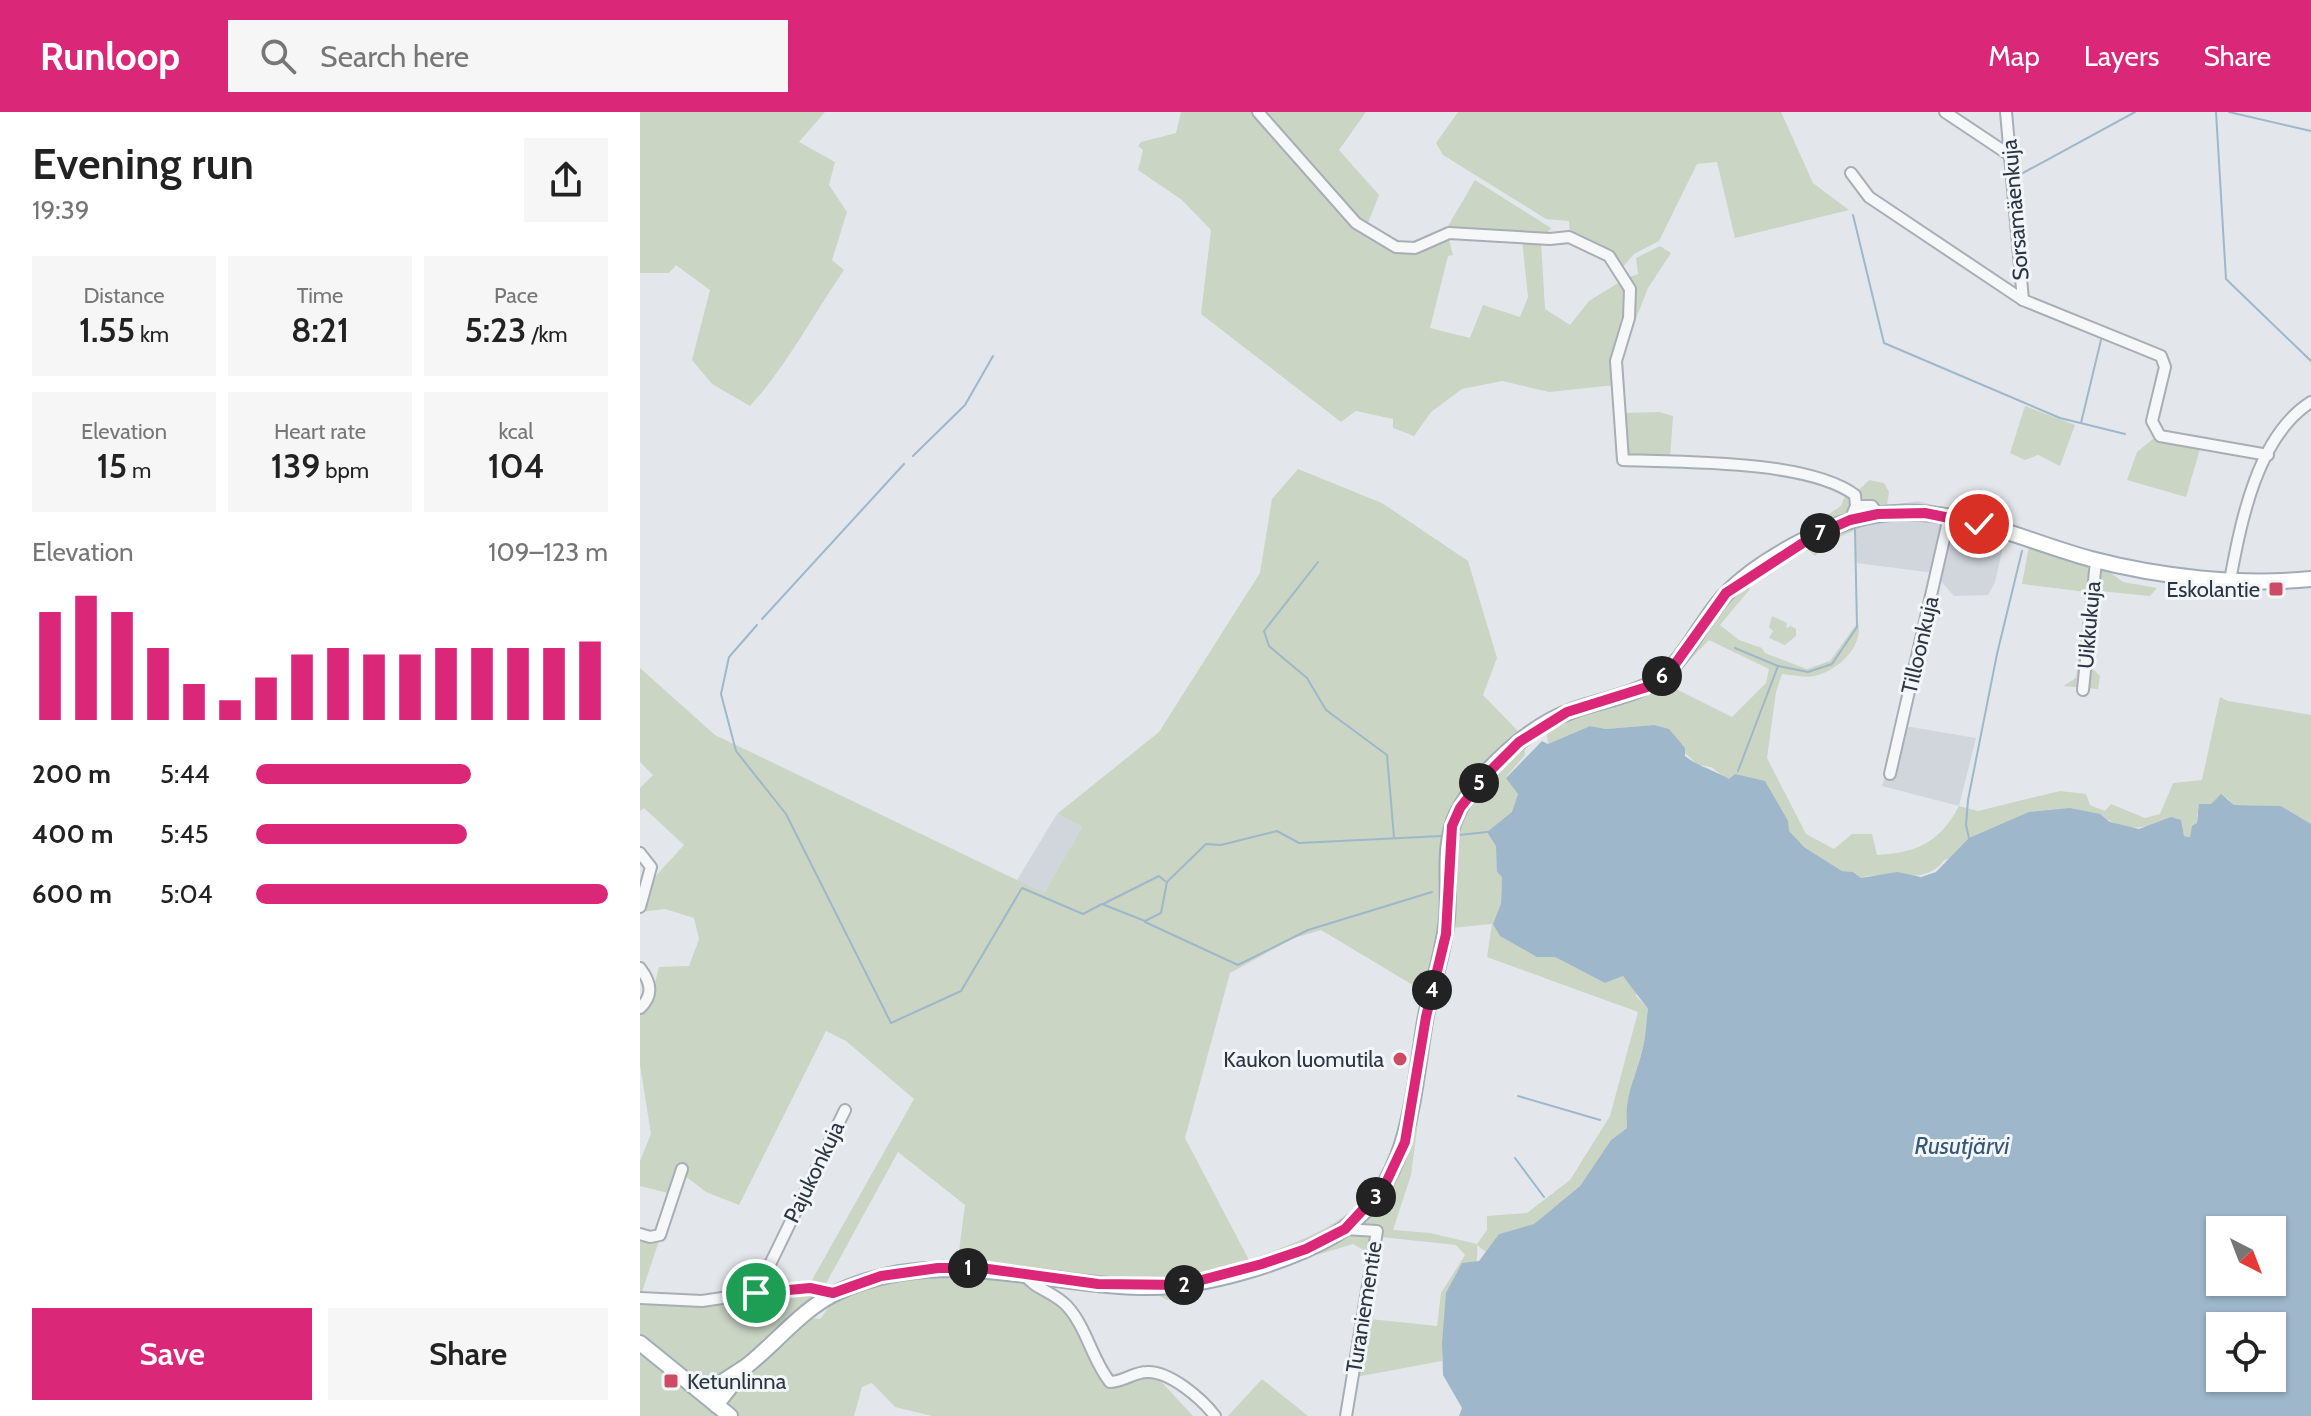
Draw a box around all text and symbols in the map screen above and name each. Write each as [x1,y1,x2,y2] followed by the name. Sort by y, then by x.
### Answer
[228,20,788,92] search box
[40,33,180,80] text: Runloop
[256,34,300,78] icon: search
[320,38,469,75] text: Search here
[1988,39,2040,73] text: Map
[2084,39,2159,73] text: Layers
[2203,39,2271,73] text: Share
[32,137,254,190] text: Evening run
[524,138,608,222] button: share
[1995,138,2035,282] street label: Sorsamäenkuja
[32,194,90,226] text: 19:39
[84,282,164,309] text: Distance
[297,282,343,309] text: Time
[494,282,538,309] text: Pace
[79,309,135,351] text: 1.55
[291,309,349,351] text: 8:21
[464,309,526,351] text: 5:23
[135,321,169,348] text: km
[526,321,568,348] text: /km
[81,418,167,445] text: Elevation
[274,418,366,445] text: Heart rate
[498,418,534,445] text: kcal
[97,445,127,487] text: 15
[271,445,320,487] text: 139
[488,445,544,487] text: 104
[127,457,151,484] text: m
[320,457,369,484] text: bpm
[1945,490,2013,558] pin
[1957,502,2001,546] icon: check
[1800,513,1840,553] pin: 7
[1814,519,1826,546] text: 7
[32,536,134,568] text: Elevation
[488,536,608,568] text: 109–123 m
[2166,576,2260,603] place label: Eskolantie
[2072,579,2106,670] street label: Uikkukuja
[2267,580,2285,598] marker: Eskolantie
[1896,593,1944,697] street label: Tilloonkuja
[1642,656,1682,696] pin: 6
[1656,662,1668,689] text: 6
[32,758,111,790] text: 200 m
[160,758,210,790] text: 5:44
[1459,763,1499,803] pin: 5
[1473,769,1485,796] text: 5
[32,818,113,850] text: 400 m
[160,818,209,850] text: 5:45
[32,878,112,910] text: 600 m
[160,878,213,910] text: 5:04
[1412,970,1452,1010] pin: 4
[1425,976,1439,1003] text: 4
[1223,1046,1384,1073] place label: Kaukon luomutila
[1391,1050,1409,1068] marker: Kaukon luomutila
[778,1117,850,1227] street label: Pajukonkuja
[1915,1131,2010,1160] water label: Rusutjärvi
[1356,1177,1396,1217] pin: 3
[1370,1183,1382,1210] text: 3
[2206,1216,2286,1296] north arrow
[2206,1216,2286,1392] map controls
[1340,1239,1388,1375] street label: Turaniementie
[948,1248,988,1288] pin: 1
[964,1254,972,1281] text: 1
[722,1259,790,1327] pin
[1164,1265,1204,1305] pin: 2
[734,1271,778,1315] icon: arrive
[1178,1271,1190,1298] text: 2
[32,1308,312,1400] button: Save
[328,1308,608,1400] button: Share
[2206,1312,2286,1392] button: locate
[687,1368,787,1395] place label: Ketunlinna
[662,1372,680,1390] marker: Ketunlinna

